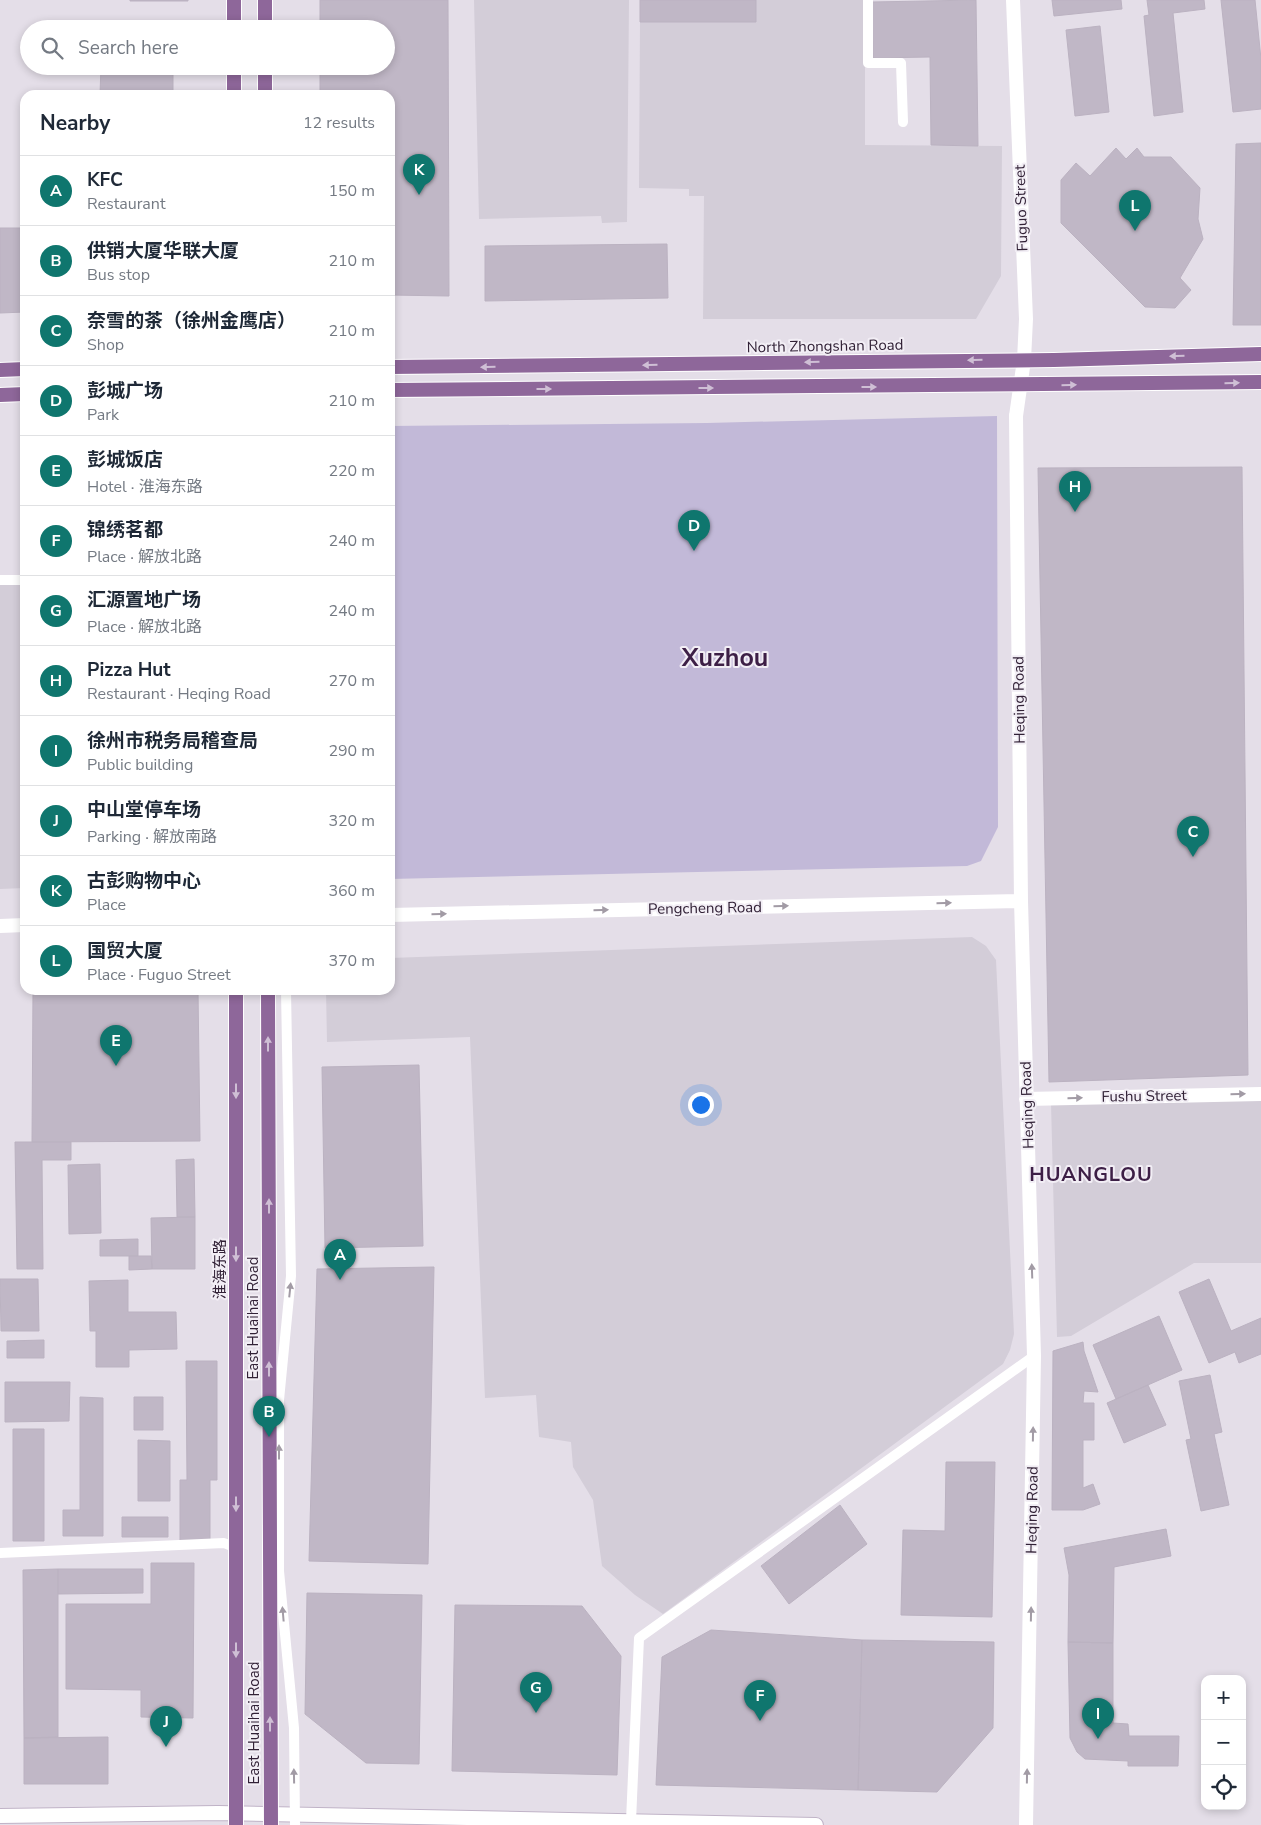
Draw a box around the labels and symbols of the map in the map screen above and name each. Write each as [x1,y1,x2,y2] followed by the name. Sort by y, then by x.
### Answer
[403,154,435,195] pin: K
[1009,164,1033,252] street label: Fuguo Street
[1119,190,1151,231] pin: L
[746,335,904,357] street label: North Zhongshan Road
[1169,353,1185,361] one-way arrow
[967,356,983,364] one-way arrow
[804,359,820,367] one-way arrow
[642,361,658,369] one-way arrow
[479,363,495,371] one-way arrow
[1224,379,1240,387] one-way arrow
[1062,381,1078,389] one-way arrow
[861,383,877,391] one-way arrow
[698,384,714,392] one-way arrow
[536,385,552,393] one-way arrow
[1059,471,1091,512] pin: H
[678,510,710,551] pin: D
[681,641,768,675] district label: Xuzhou
[1008,656,1030,744] street label: Heqing Road
[1177,816,1209,857] pin: C
[648,897,762,919] street label: Pengcheng Road
[936,899,952,907] one-way arrow
[773,902,789,910] one-way arrow
[593,906,609,914] one-way arrow
[431,910,447,918] one-way arrow
[100,1025,132,1066] pin: E
[264,1036,272,1052] one-way arrow
[1015,1061,1039,1149] street label: Heqing Road
[232,1083,240,1099] one-way arrow
[1101,1085,1188,1107] street label: Fushu Street
[1230,1090,1246,1098] one-way arrow
[688,1092,714,1118] your location
[1067,1094,1083,1102] one-way arrow
[1029,1161,1153,1188] district label: HUANGLOU
[265,1198,273,1214] one-way arrow
[210,1239,230,1299] street label: 淮海东路
[324,1239,356,1280] pin: A
[232,1246,240,1262] one-way arrow
[243,1257,263,1379] street label: East Huaihai Road
[1027,1263,1035,1279] one-way arrow
[286,1282,294,1298] one-way arrow
[265,1361,273,1377] one-way arrow
[253,1396,285,1437] pin: B
[1029,1426,1037,1442] one-way arrow
[275,1444,283,1460] one-way arrow
[1021,1466,1043,1554] street label: Heqing Road
[232,1496,240,1512] one-way arrow
[279,1606,287,1622] one-way arrow
[1027,1606,1035,1622] one-way arrow
[232,1642,240,1658] one-way arrow
[244,1662,264,1784] street label: East Huaihai Road
[520,1672,552,1713] pin: G
[744,1680,776,1721] pin: F
[1082,1698,1114,1739] pin: I
[150,1706,182,1747] pin: J
[266,1716,274,1732] one-way arrow
[290,1768,298,1784] one-way arrow
[1024,1768,1032,1784] one-way arrow

